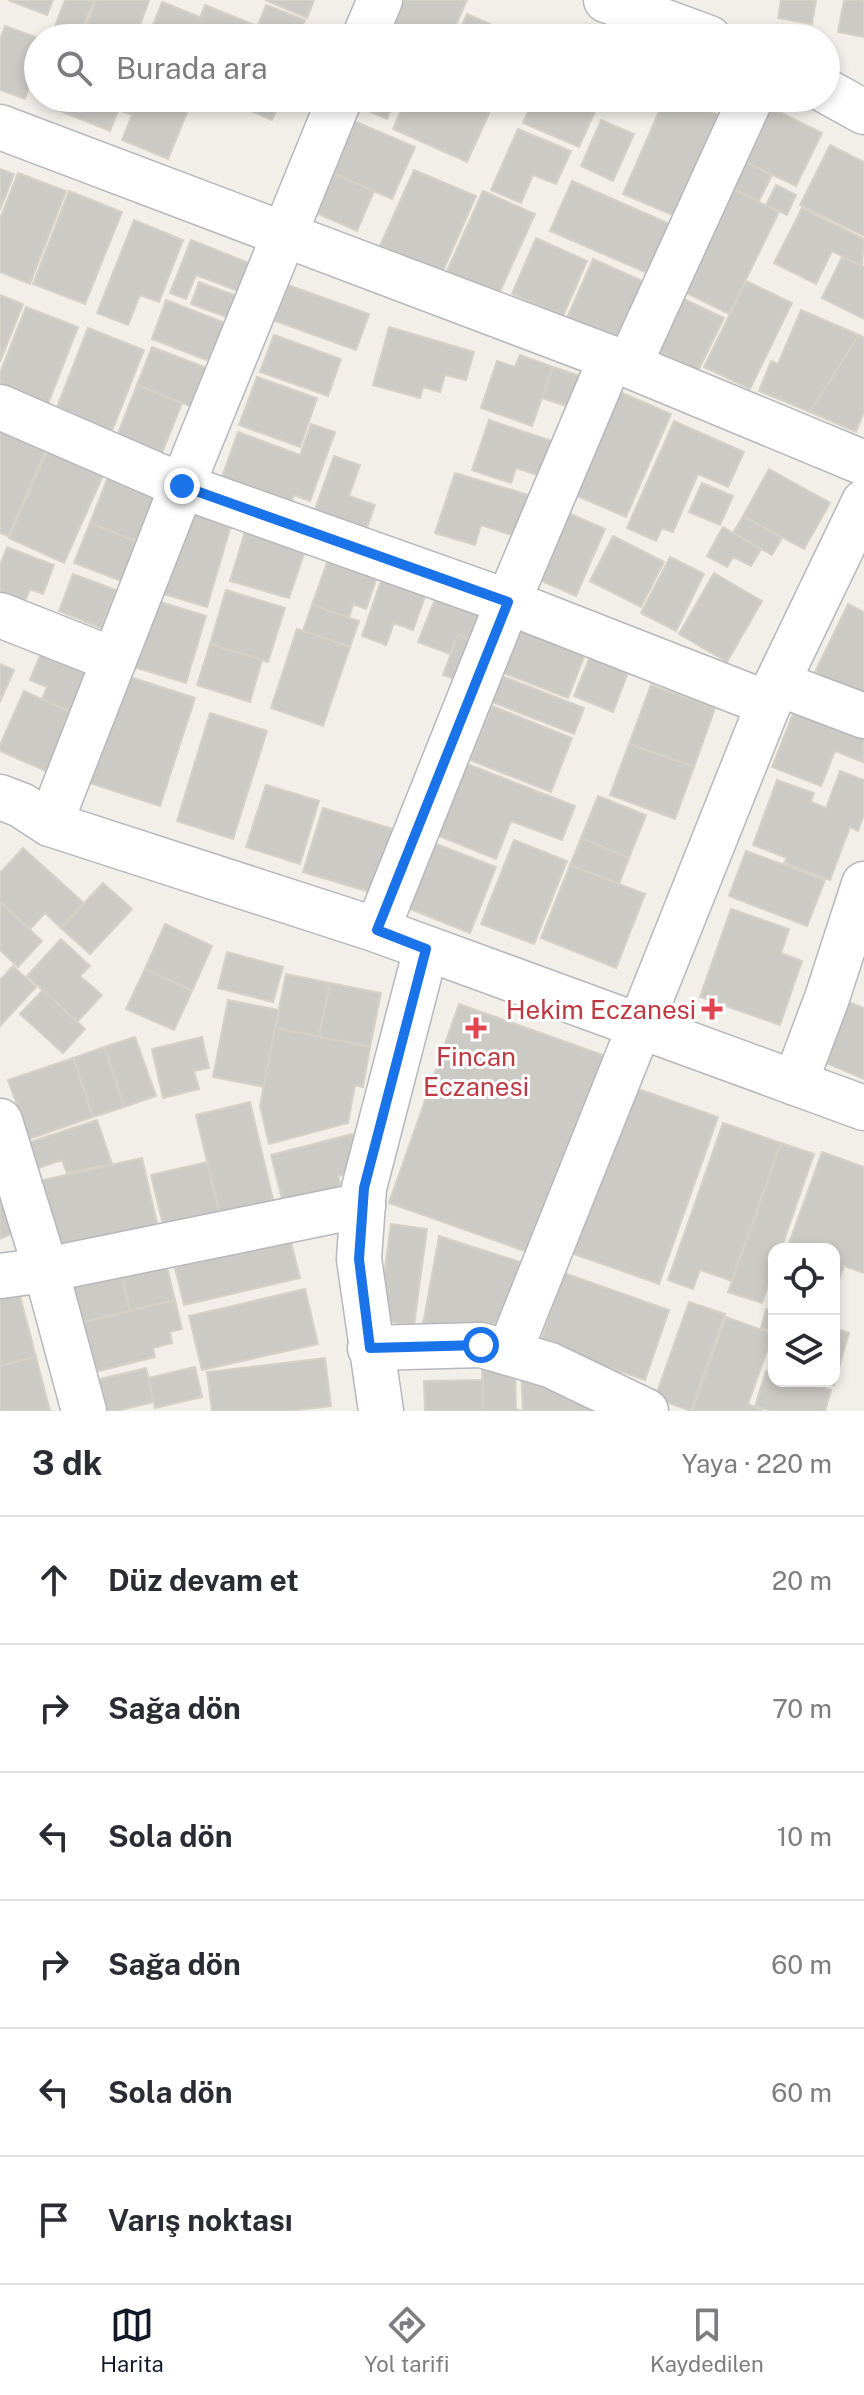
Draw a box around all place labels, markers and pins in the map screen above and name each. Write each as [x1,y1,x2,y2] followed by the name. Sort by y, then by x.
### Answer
[506,994,696,1025] place label: Hekim Eczanesi
[703,1000,721,1018] marker: Hekim Eczanesi
[467,1019,485,1037] marker: Fincan Eczanesi
[423,1041,529,1102] place label: Fincan Eczanesi

